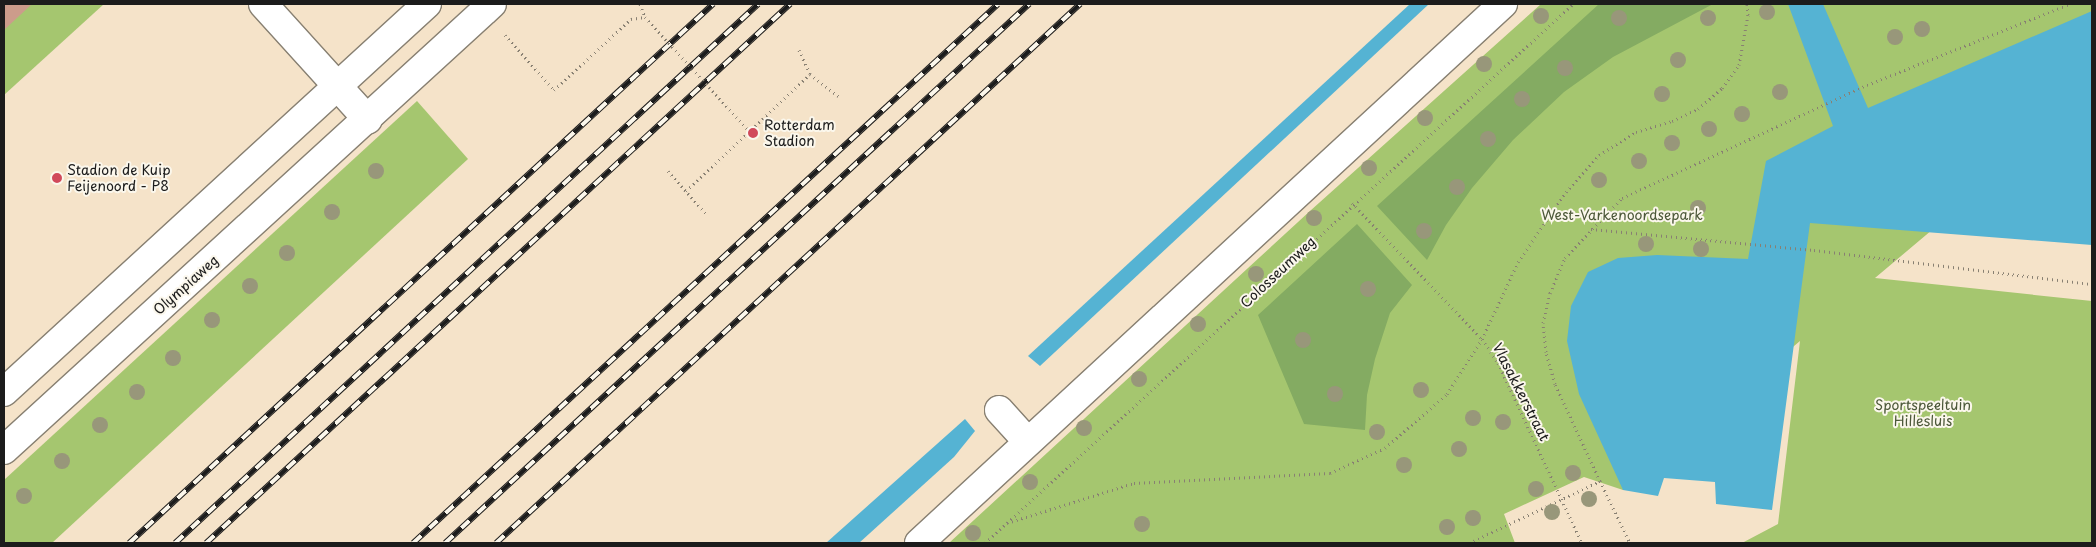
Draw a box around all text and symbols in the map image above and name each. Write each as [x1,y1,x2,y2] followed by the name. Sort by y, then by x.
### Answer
[764,117,835,150] place label: Rotterdam Stadion
[746,126,760,140] marker: Rotterdam Stadion
[67,162,172,194] place label: Stadion de Kuip Feijenoord - P8
[51,172,63,184] marker: Stadion de Kuip Feijenoord - P8
[1541,207,1703,223] park label: West-Varkenoordsepark
[1237,233,1319,311] street label: Colosseumweg
[150,252,222,318] street label: Olympiaweg
[1489,340,1553,444] street label: Vlasakkerstraat
[1875,397,1971,430] park label: Sportspeeltuin Hillesluis

